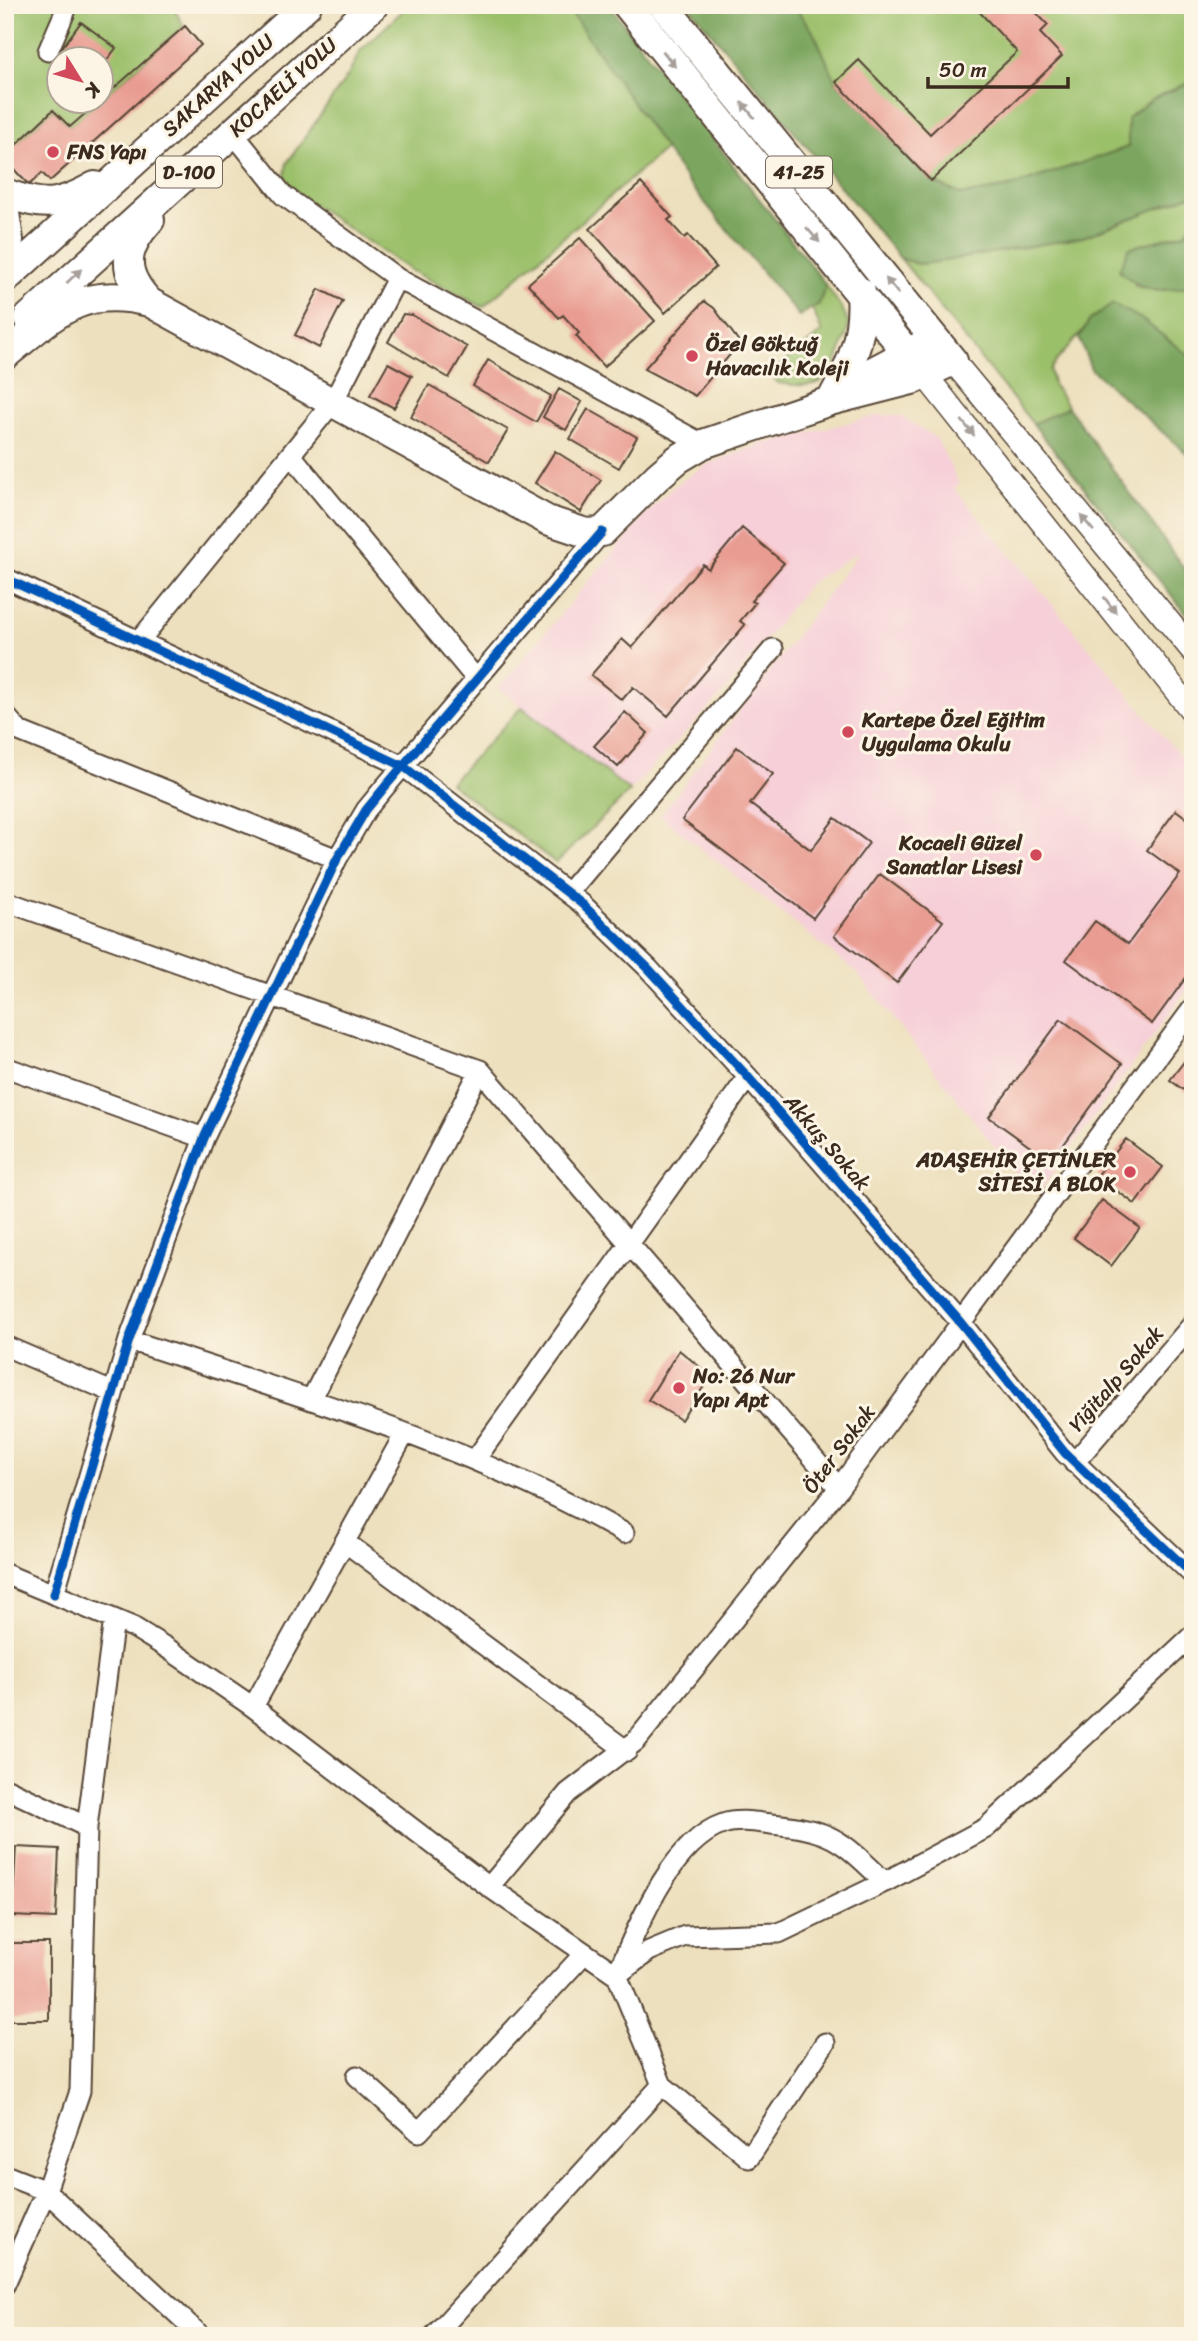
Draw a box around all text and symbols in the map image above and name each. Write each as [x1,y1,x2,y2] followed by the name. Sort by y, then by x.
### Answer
[153,23,284,147] street label: SAKARYA YOLU
[219,27,347,147] street label: KOCAELİ YOLU
[46,46,116,116] north arrow
[928,46,1068,90] scale bar
[661,50,675,68] one-way arrow
[939,51,987,89] text: 50 m
[76,75,110,106] text: K
[741,101,756,118] one-way arrow
[66,133,147,171] place label: FNS Yapı
[45,144,61,160] marker: FNS Yapı
[156,156,222,188] road number: D-100
[766,156,832,188] road number: 41-25
[805,226,821,244] one-way arrow
[65,268,82,284] one-way arrow
[885,277,900,295] one-way arrow
[705,325,850,387] place label: Özel Göktuğ Havacılık Koleji
[684,348,700,364] marker: Özel Göktuğ Havacılık Koleji
[960,418,975,436] one-way arrow
[1080,515,1095,532] one-way arrow
[1103,596,1117,614] one-way arrow
[861,701,1046,763] place label: Kartepe Özel Eğitim Uygulama Okulu
[840,724,856,740] marker: Kartepe Özel Eğitim Uygulama Okulu
[885,824,1023,886] place label: Kocaeli Güzel Sanatlar Lisesi
[1028,847,1044,863] marker: Kocaeli Güzel Sanatlar Lisesi
[773,1084,881,1200] street label: Akkuş Sokak
[915,1141,1116,1203] place label: ADAŞEHİR ÇETİNLER SİTESİ A BLOK
[1122,1164,1138,1180] marker: ADAŞEHİR ÇETİNLER SİTESİ A BLOK
[1059,1317,1173,1441] street label: Yiğitalp Sokak
[692,1357,796,1419] place label: No: 26 Nur Yapı Apt
[671,1380,687,1396] marker: No: 26 Nur Yapı Apt
[792,1395,886,1502] street label: Öter Sokak

